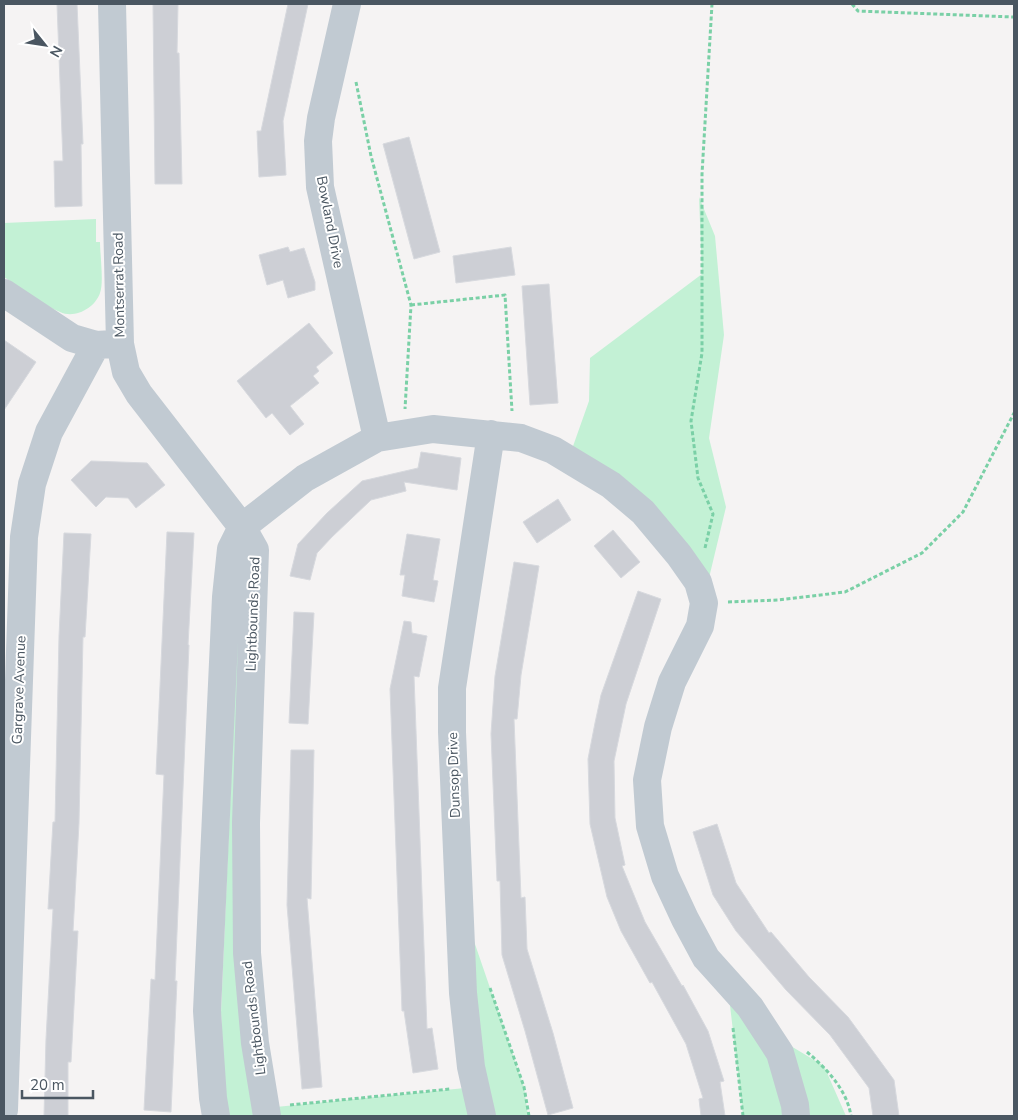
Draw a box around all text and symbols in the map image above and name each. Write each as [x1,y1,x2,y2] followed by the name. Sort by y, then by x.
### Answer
[20,20,70,70] north arrow
[45,42,67,61] text: N
[312,174,348,270] street label: Bowland Drive
[109,232,129,338] street label: Montserrat Road
[242,556,264,672] street label: Lightbounds Road
[8,635,30,745] street label: Gargrave Avenue
[443,732,465,818] street label: Dunsop Drive
[238,960,270,1076] street label: Lightbounds Road
[22,1068,94,1100] scale bar
[30,1075,65,1095] text: 20 m

